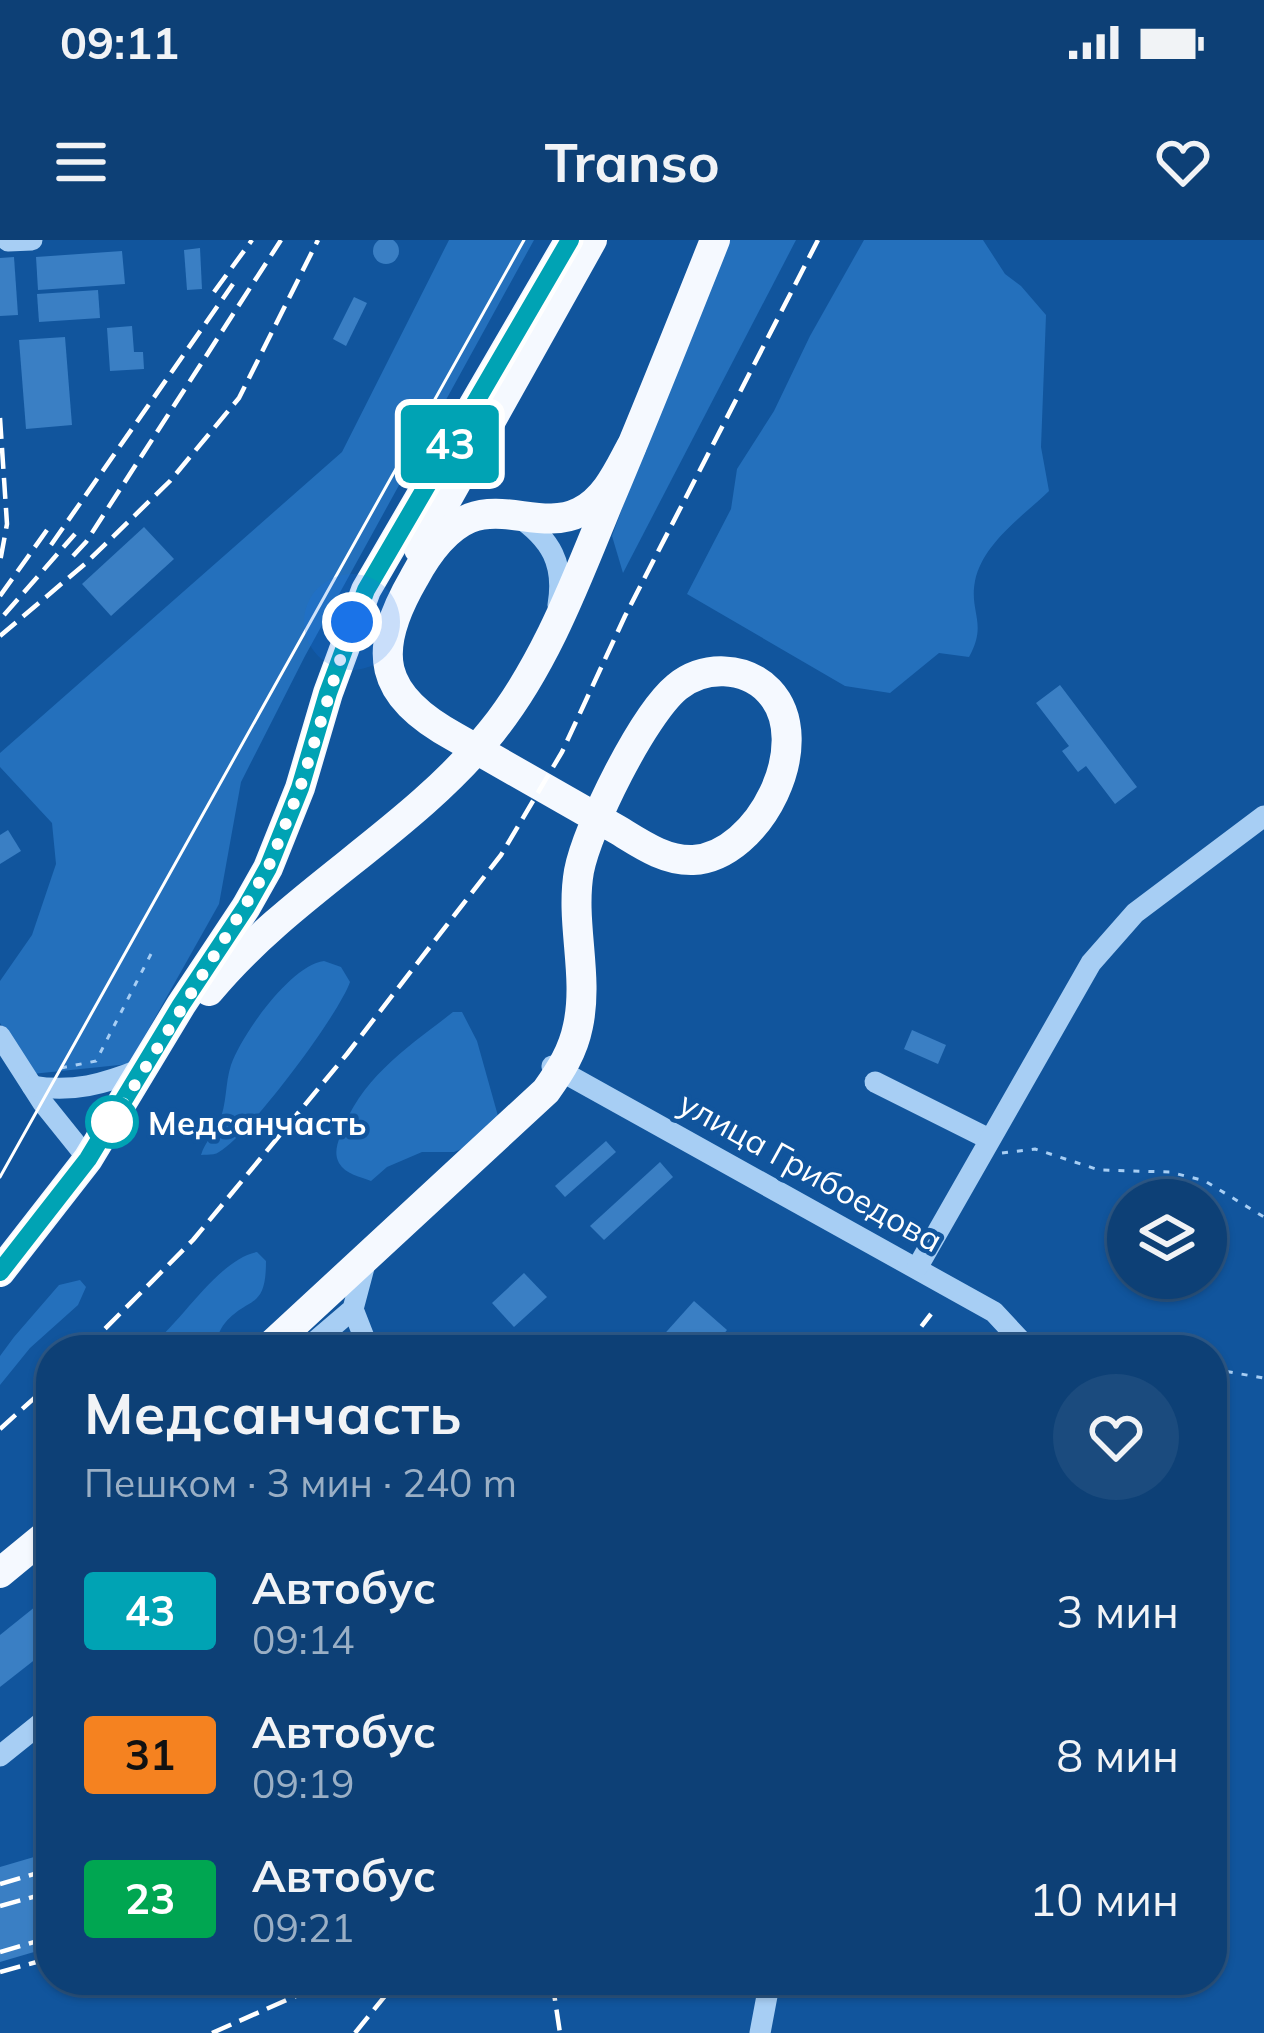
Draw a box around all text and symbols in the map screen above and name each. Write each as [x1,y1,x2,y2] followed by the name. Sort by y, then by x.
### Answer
[60,14,179,70] text: 09:11
[544,128,720,196] text: Transo
[48,129,114,195] icon: menu
[1150,129,1216,195] icon: heart
[396,405,504,483] line badge: 43
[425,417,475,470] text: 43
[322,592,382,652] your location
[672,1082,950,1260] street label: улица Грибоедова
[87,1097,137,1147] marker: Медсанчасть
[148,1102,366,1143] place label: Медсанчасть
[1107,1179,1227,1299] map controls
[1107,1179,1227,1299] button: layers
[1053,1374,1179,1500] button: heart
[84,1377,461,1448] text: Медсанчасть
[84,1458,517,1507] text: Пешком · 3 мин · 240 m
[252,1559,436,1615] text: Автобус
[1056,1583,1179,1639] text: 3 мин
[125,1584,175,1637] text: 43
[252,1615,355,1664] text: 09:14
[252,1703,436,1759] text: Автобус
[1056,1727,1179,1783] text: 8 мин
[125,1728,175,1781] text: 31
[252,1759,355,1808] text: 09:19
[252,1847,436,1903] text: Автобус
[1029,1871,1179,1927] text: 10 мин
[125,1872,175,1925] text: 23
[252,1903,355,1952] text: 09:21

